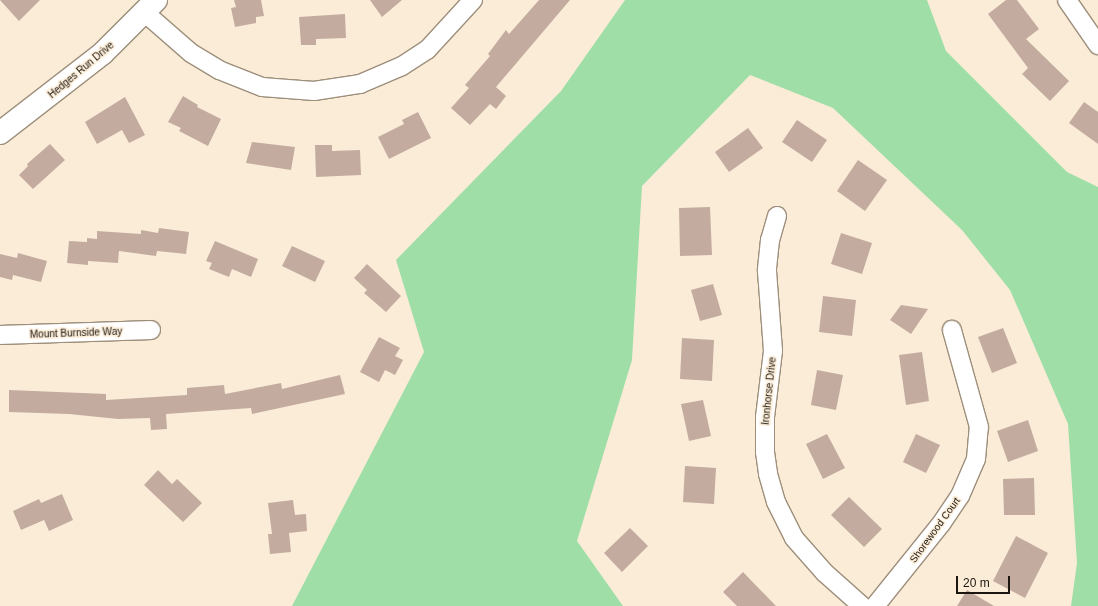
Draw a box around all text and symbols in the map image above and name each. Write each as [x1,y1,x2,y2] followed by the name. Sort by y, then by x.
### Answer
[46,39,116,101] street label: Hedges Run Drive
[30,325,122,341] street label: Mount Burnside Way
[759,356,779,426] street label: Ironhorse Drive
[907,495,963,565] street label: Shorewood Court
[958,568,1012,594] scale bar
[963,576,990,590] text: 20 m

